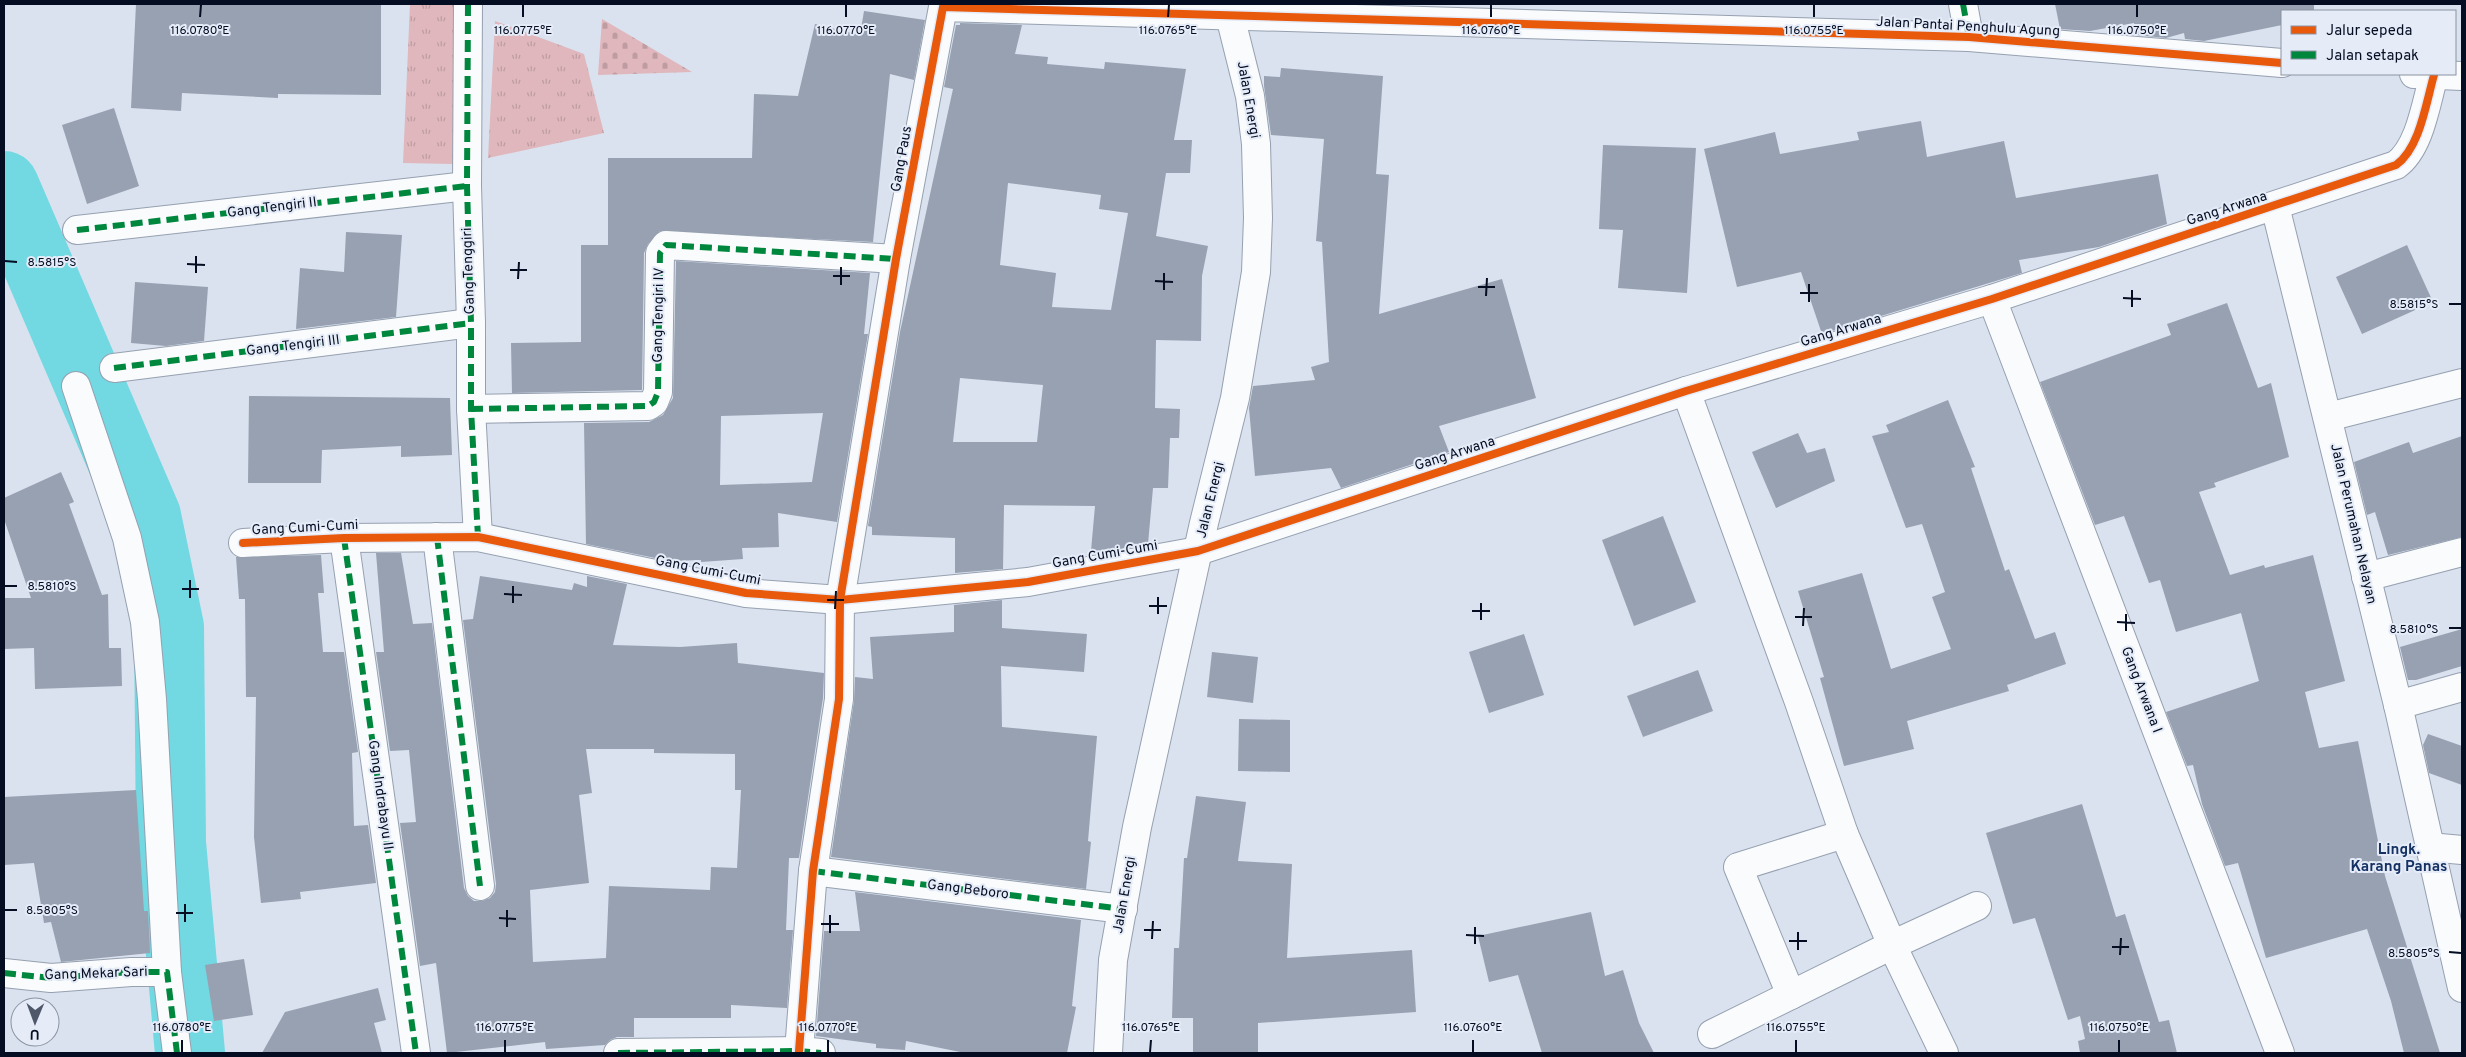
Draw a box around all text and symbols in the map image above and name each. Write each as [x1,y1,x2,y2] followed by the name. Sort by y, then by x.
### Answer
[2281,10,2456,75] legend
[1876,14,2060,40] street label: Jalan Pantai Penghulu Agung
[2326,22,2412,41] text: Jalur sepeda
[170,23,230,39] text: 116.0780°E
[494,23,552,39] text: 116.0775°E
[817,23,875,39] text: 116.0770°E
[1139,23,1197,39] text: 116.0765°E
[1462,23,1520,39] text: 116.0760°E
[1784,23,1844,39] text: 116.0755°E
[2107,23,2167,39] text: 116.0750°E
[2326,47,2419,66] text: Jalan setapak
[1233,60,1263,140] street label: Jalan Energi
[888,125,916,193] street label: Gang Paus
[2185,188,2269,230] street label: Gang Arwana
[226,194,318,222] street label: Gang Tengiri II
[459,227,479,315] street label: Gang Tenggiri
[28,255,76,271] text: 8.5815°S
[650,267,668,363] street label: Gang Tengiri IV
[2390,297,2438,313] text: 8.5815°S
[1799,311,1883,351] street label: Gang Arwana
[245,332,341,360] street label: Gang Tengiri III
[1413,433,1497,475] street label: Gang Arwana
[2326,442,2380,606] street label: Jalan Perumahan Nelayan
[1193,460,1229,540] street label: Jalan Energi
[251,517,359,539] street label: Gang Cumi-Cumi
[1051,537,1159,573] street label: Gang Cumi-Cumi
[654,552,762,590] street label: Gang Cumi-Cumi
[27,579,77,595] text: 8.5810°S
[2389,622,2439,638] text: 8.5810°S
[2117,645,2165,735] street label: Gang Arwana I
[364,739,396,851] street label: Gang Indrabayu II
[2351,841,2447,877] district label: Lingk. Karang Panas
[1110,855,1140,935] street label: Jalan Energi
[926,877,1010,903] street label: Gang Beboro
[26,903,78,919] text: 8.5805°S
[2388,946,2440,962] text: 8.5805°S
[44,964,148,984] street label: Gang Mekar Sari
[10,997,60,1047] north arrow
[152,1020,212,1036] text: 116.0780°E
[476,1020,534,1036] text: 116.0775°E
[799,1020,857,1036] text: 116.0770°E
[1122,1020,1180,1036] text: 116.0765°E
[1444,1020,1502,1036] text: 116.0760°E
[1766,1020,1826,1036] text: 116.0755°E
[2089,1020,2149,1036] text: 116.0750°E
[30,1025,40,1042] text: U

